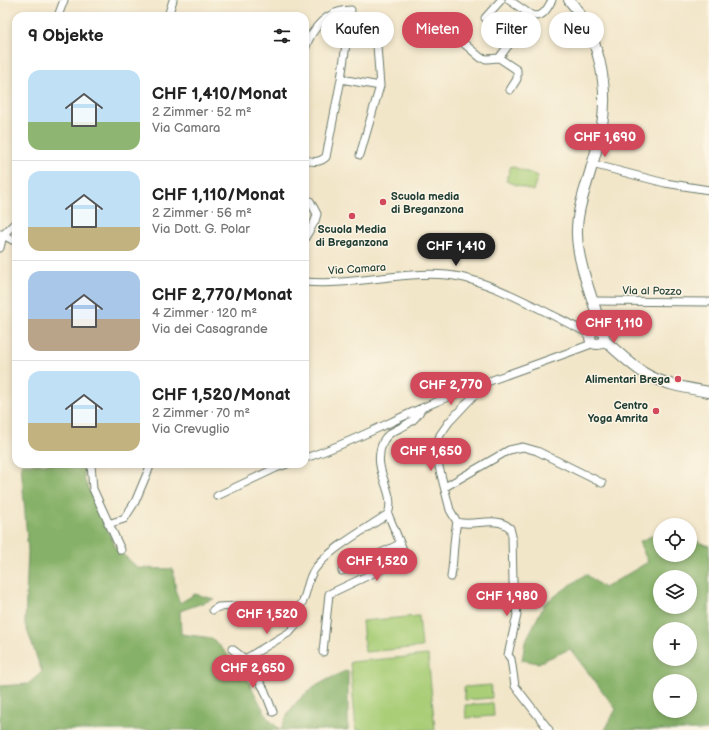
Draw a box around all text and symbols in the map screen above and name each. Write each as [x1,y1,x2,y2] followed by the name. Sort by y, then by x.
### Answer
[321,12,394,48] chip: Kaufen
[402,12,473,48] chip: Mieten
[481,12,541,48] chip: Filter
[549,12,604,48] chip: Neu
[271,25,293,47] icon: filters
[28,26,104,46] text: 9 Objekte
[152,84,287,104] text: CHF 1,410/Monat
[60,86,108,134] icon: home
[152,104,252,120] text: 2 Zimmer · 52 m²
[152,120,220,136] text: Via Camara
[559,124,651,158] pin: CHF 1,690
[574,129,636,145] text: CHF 1,690
[152,185,285,205] text: CHF 1,110/Monat
[60,187,108,235] icon: home
[391,190,464,216] place label: Scuola media di Breganzona
[378,197,388,207] marker: Scuola media di Breganzona
[152,205,252,221] text: 2 Zimmer · 56 m²
[347,211,357,221] marker: Scuola Media di Breganzona
[152,221,250,237] text: Via Dott. G. Polar
[316,223,388,249] place label: Scuola Media di Breganzona
[410,233,502,267] pin: CHF 1,410
[426,238,486,254] text: CHF 1,410
[328,260,386,278] street label: Via Camara
[622,284,682,298] street label: Via al Pozzo
[152,285,292,305] text: CHF 2,770/Monat
[60,287,108,335] icon: home
[152,305,257,321] text: 4 Zimmer · 120 m²
[568,310,660,344] pin: CHF 1,110
[585,315,643,331] text: CHF 1,110
[152,321,268,337] text: Via dei Casagrande
[405,372,497,406] pin: CHF 2,770
[584,373,670,386] place label: Alimentari Brega
[673,374,683,384] marker: Alimentari Brega
[419,377,483,393] text: CHF 2,770
[152,385,290,405] text: CHF 1,520/Monat
[60,387,108,435] icon: home
[588,399,648,425] place label: Centro Yoga Amrita
[152,405,250,421] text: 2 Zimmer · 70 m²
[651,406,661,416] marker: Centro Yoga Amrita
[152,421,230,437] text: Via Crevuglio
[385,438,477,472] pin: CHF 1,650
[400,443,462,459] text: CHF 1,650
[653,518,697,718] map controls
[653,518,697,562] button: locate
[331,548,423,582] pin: CHF 1,520
[346,553,408,569] text: CHF 1,520
[653,570,697,614] button: layers
[461,583,553,617] pin: CHF 1,980
[476,588,538,604] text: CHF 1,980
[221,601,313,635] pin: CHF 1,520
[236,606,298,622] text: CHF 1,520
[653,622,697,666] button: +
[207,655,299,689] pin: CHF 2,650
[221,660,285,676] text: CHF 2,650
[653,674,697,718] button: −

